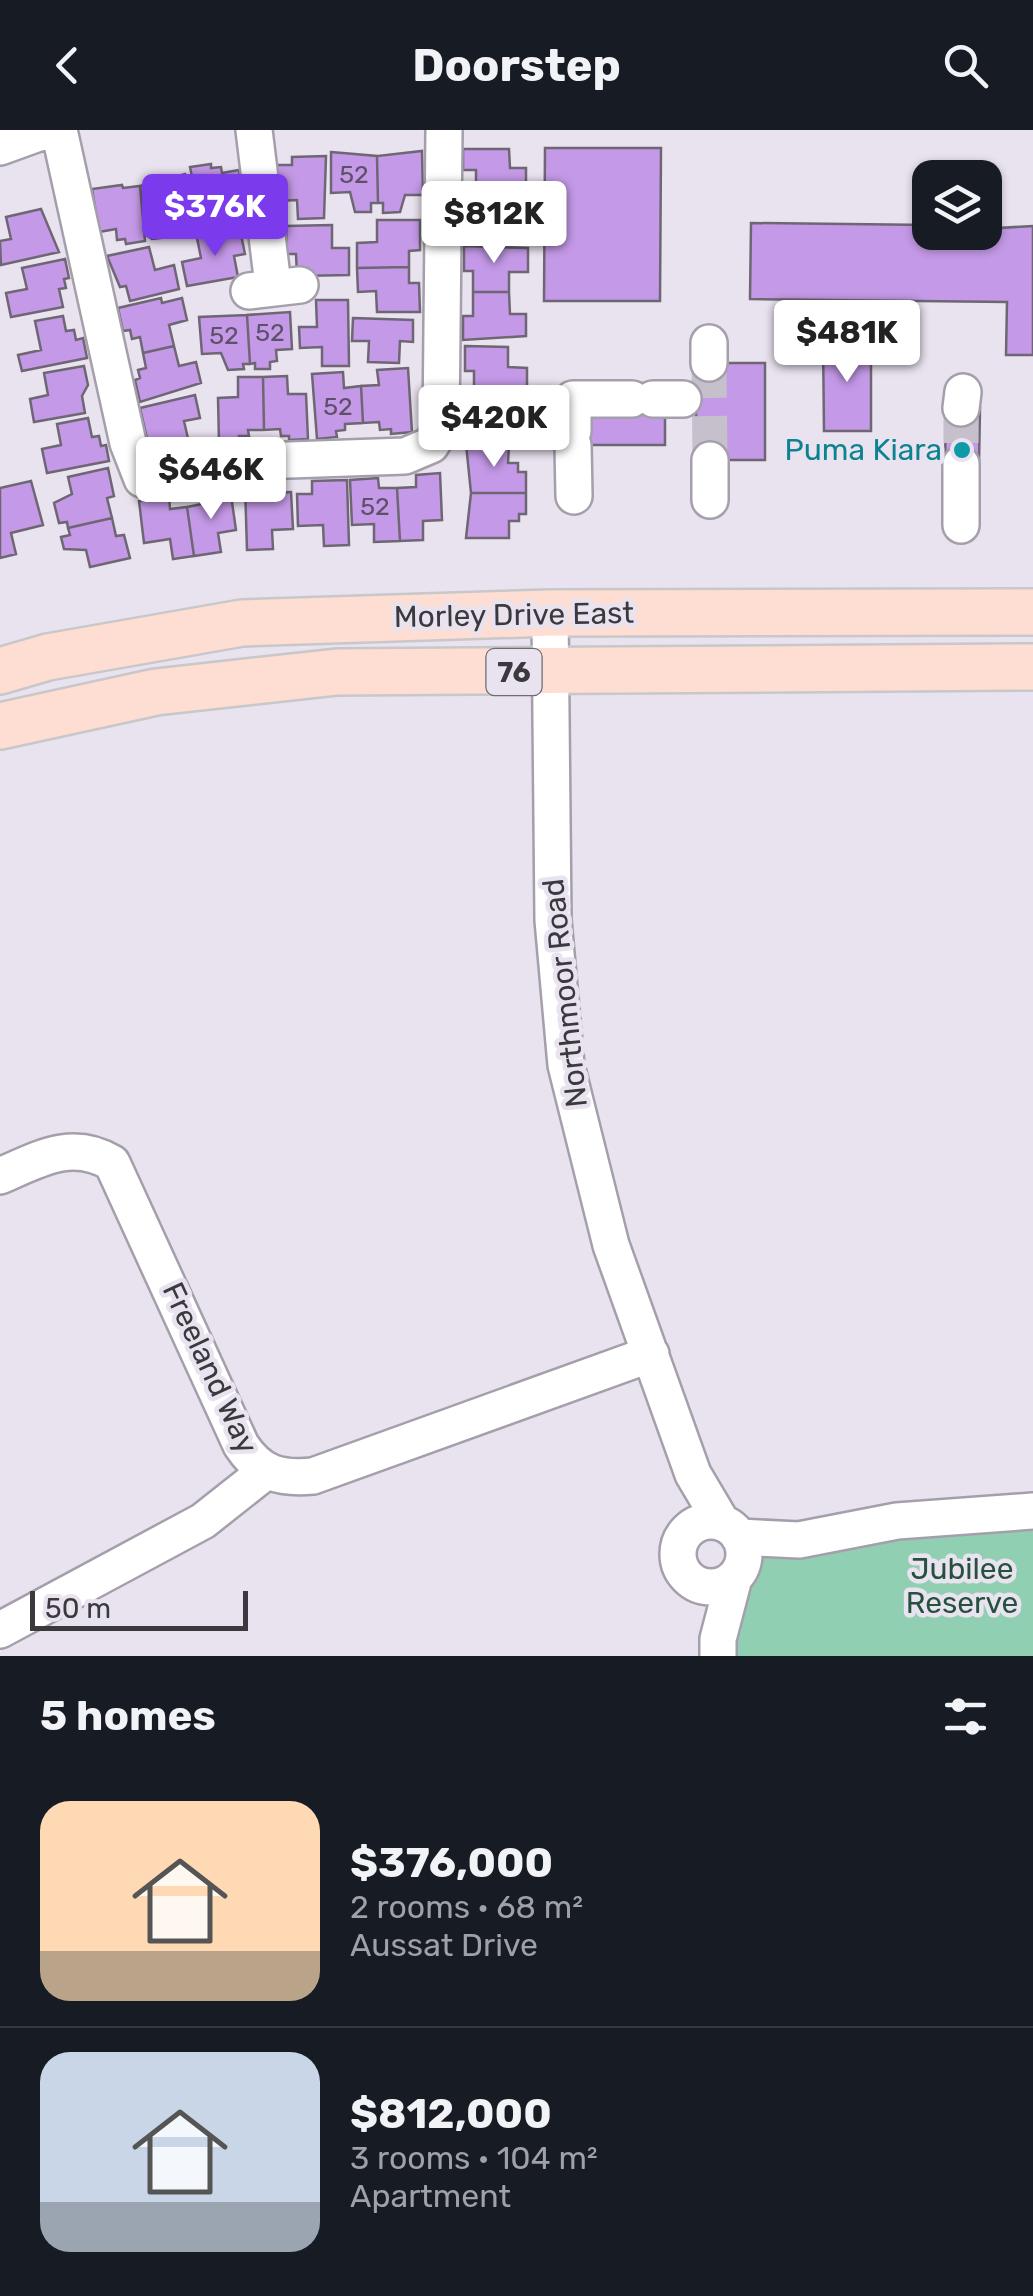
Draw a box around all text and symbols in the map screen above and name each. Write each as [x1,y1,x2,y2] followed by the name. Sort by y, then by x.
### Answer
[40,38,95,93] icon: back
[938,38,993,93] icon: search
[412,39,621,92] text: Doorstep
[339,160,369,189] house number: 52
[912,160,1002,250] map controls
[912,160,1002,250] button: layers
[145,174,285,259] pin: $376K
[424,181,564,266] pin: $812K
[164,187,266,225] text: $376K
[444,194,544,232] text: $812K
[777,300,917,385] pin: $481K
[796,313,898,351] text: $481K
[255,318,285,347] house number: 52
[209,321,239,350] house number: 52
[424,385,564,470] pin: $420K
[323,392,353,421] house number: 52
[440,398,548,436] text: $420K
[785,432,942,468] place label: Puma Kiara
[141,437,281,522] pin: $646K
[951,439,973,461] marker: Puma Kiara
[158,450,264,488] text: $646K
[360,492,390,521] house number: 52
[394,595,635,635] street label: Morley Drive East
[486,649,542,695] road number: 76
[535,877,595,1109] street label: Northmoor Road
[155,1277,265,1459] street label: Freeland Way
[906,1551,1018,1621] park label: Jubilee Reserve
[30,1586,248,1630] scale bar
[45,1592,111,1625] text: 50 m
[938,1689,993,1744] icon: filters
[40,1691,216,1741] text: 5 homes
[350,1838,553,1888] text: $376,000
[120,1841,240,1961] icon: home
[350,1888,583,1926] text: 2 rooms · 68 m²
[350,1926,538,1964] text: Aussat Drive
[350,2089,552,2139] text: $812,000
[120,2092,240,2212] icon: home
[350,2139,598,2177] text: 3 rooms · 104 m²
[350,2177,511,2215] text: Apartment

